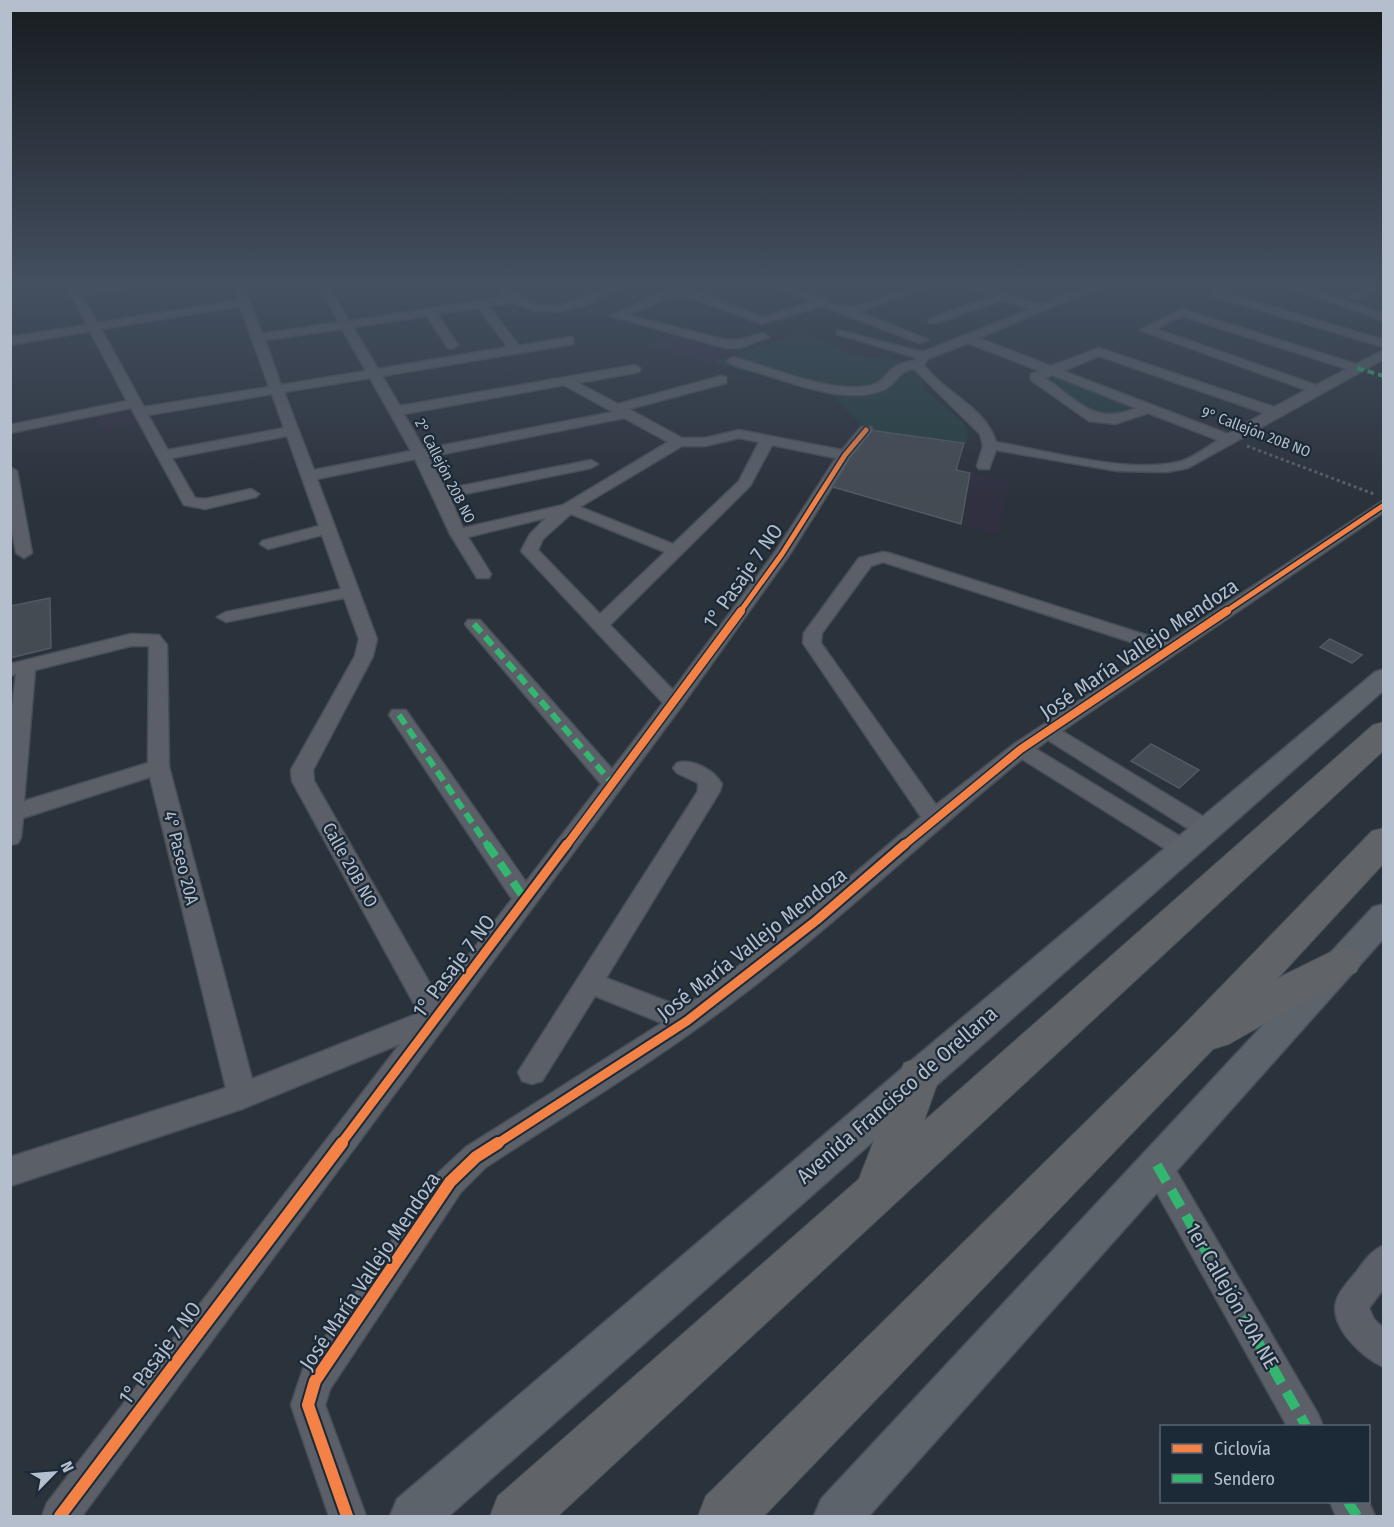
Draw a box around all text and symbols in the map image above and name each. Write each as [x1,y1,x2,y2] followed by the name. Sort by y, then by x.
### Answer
[1199,403,1313,461] street label: 9° Callejón 20B NO
[411,416,479,526] street label: 2° Callejón 20B NO
[697,519,789,633] street label: 1° Pasaje 7 NO
[1035,573,1243,725] street label: José María Vallejo Mendoza
[159,809,203,908] street label: 4° Paseo 20A
[318,819,382,911] street label: Calle 20B NO
[652,862,852,1026] street label: José María Vallejo Mendoza
[407,910,501,1022] street label: 1° Pasaje 7 NO
[791,1001,1003,1189] street label: Avenida Francisco de Orellana
[294,1167,446,1375] street label: José María Vallejo Mendoza
[1180,1219,1284,1374] street label: 1er Callejón 20A NE
[113,1297,207,1409] street label: 1° Pasaje 7 NO
[1160,1425,1370,1503] legend
[1214,1438,1271,1460] text: Ciclovía
[24,1443,84,1503] north arrow
[57,1459,78,1475] text: N
[1214,1468,1275,1490] text: Sendero

